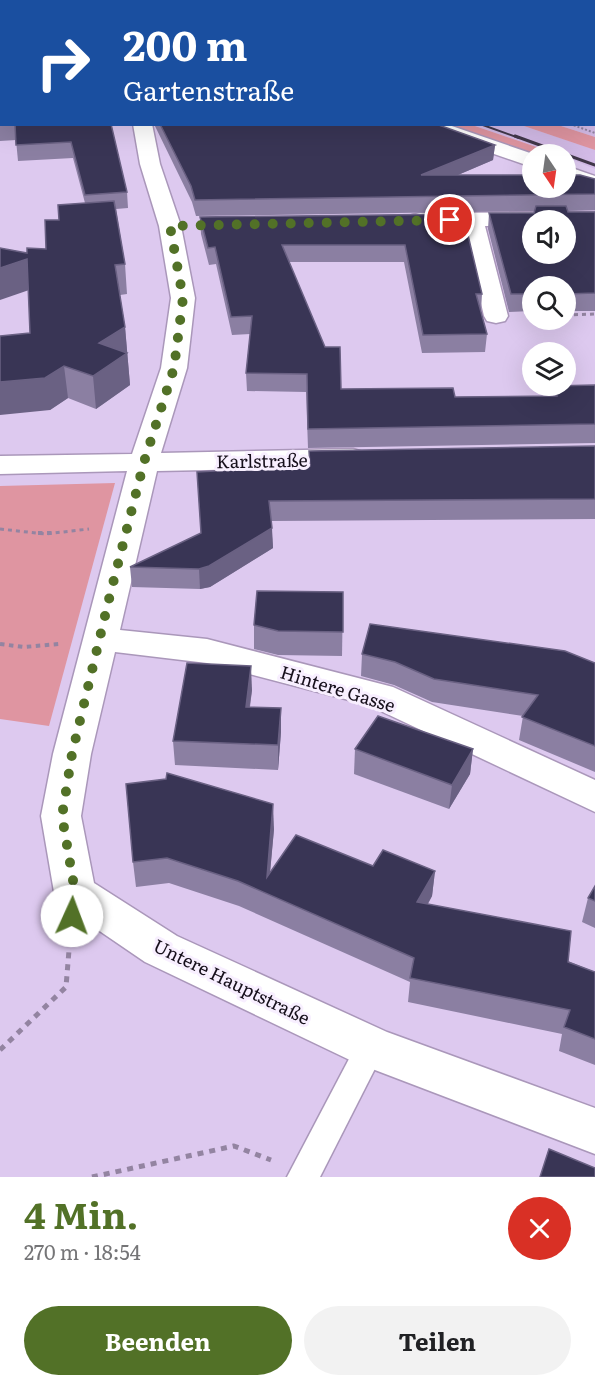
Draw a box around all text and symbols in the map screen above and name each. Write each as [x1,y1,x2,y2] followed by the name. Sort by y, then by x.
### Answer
[123,12,248,74] text: 200 m
[24,24,102,102] icon: right
[123,69,294,109] text: Gartenstraße
[522,144,576,198] north arrow
[522,144,576,396] map controls
[424,194,475,245] pin
[433,203,466,236] icon: arrive
[522,210,576,264] button: sound
[522,276,576,330] button: search
[522,342,576,396] button: layers
[216,446,308,474] street label: Karlstraße
[277,658,399,718] street label: Hintere Gasse
[40,884,104,948] position arrow
[149,931,315,1031] street label: Untere Hauptstraße
[24,1187,138,1240] text: 4 Min.
[508,1197,571,1260] button: close
[24,1236,141,1266] text: 270 m · 18:54
[24,1306,292,1375] button: Beenden
[304,1306,571,1375] button: Teilen

